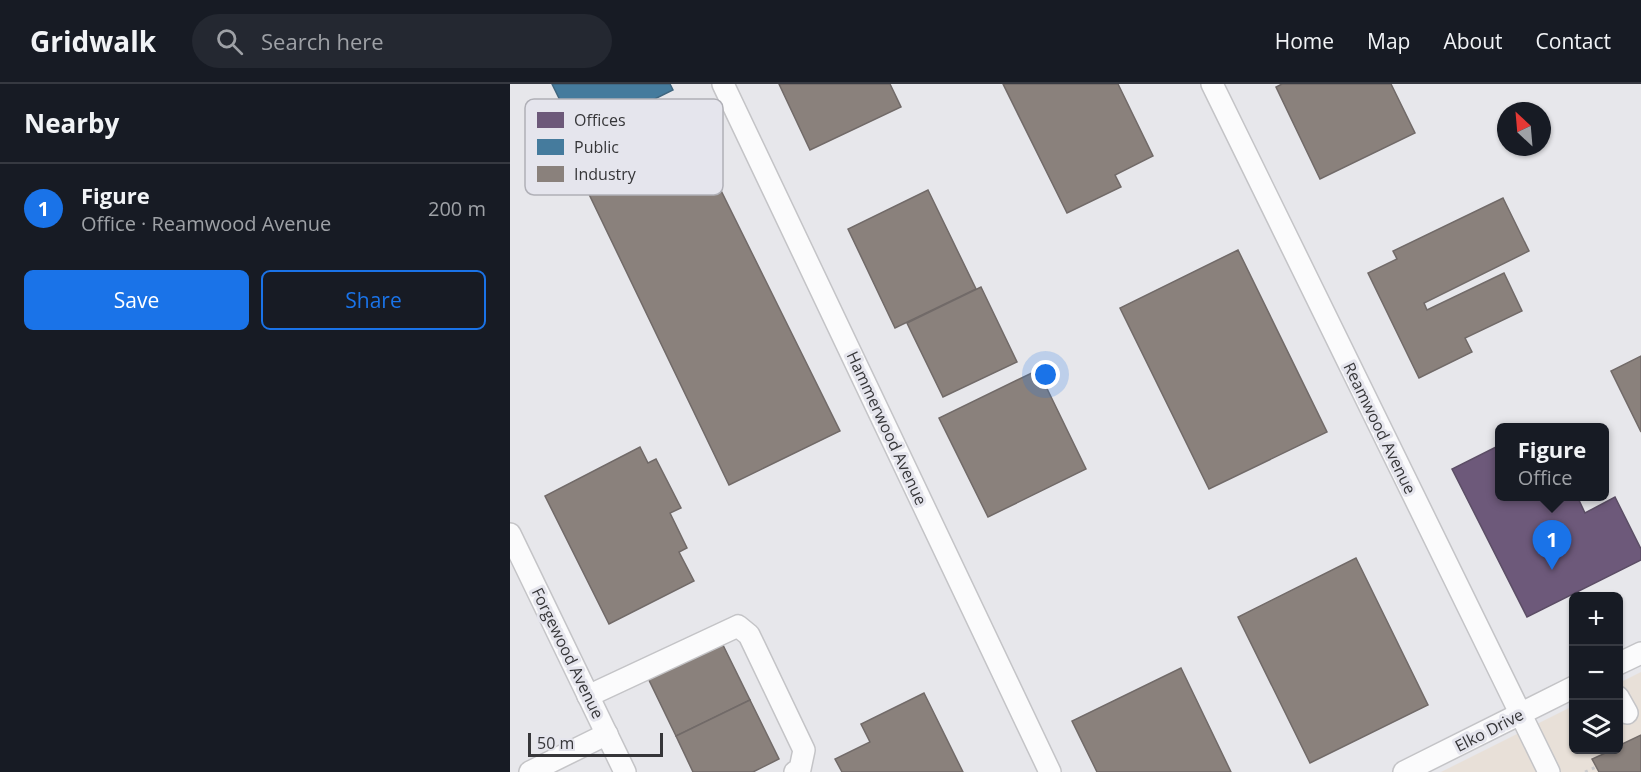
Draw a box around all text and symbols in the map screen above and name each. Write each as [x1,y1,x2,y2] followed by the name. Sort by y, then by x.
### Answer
[192,14,612,68] search box
[30,22,156,60] text: Gridwalk
[213,25,246,58] icon: search
[261,26,384,56] text: Search here
[1275,27,1334,55] text: Home
[1367,27,1410,55] text: Map
[1443,27,1503,55] text: About
[1536,27,1611,55] text: Contact
[525,99,723,195] legend
[1497,102,1551,156] north arrow
[24,105,119,141] text: Nearby
[574,109,626,131] text: Offices
[574,136,619,158] text: Public
[574,163,637,185] text: Industry
[81,180,150,210] text: Figure
[38,195,49,222] text: 1
[428,195,486,222] text: 200 m
[81,210,331,237] text: Office · Reamwood Avenue
[24,270,249,330] button: Save
[261,270,486,330] button: Share
[842,348,932,508] street label: Hammerwood Avenue
[1339,359,1421,497] street label: Reamwood Avenue
[1031,360,1060,389] your location
[1495,423,1609,501] popup
[1518,434,1586,464] text: Figure
[1518,464,1573,491] text: Office
[1532,520,1572,570] pin: 1
[527,584,609,722] street label: Forgewood Avenue
[1569,592,1623,754] map controls
[1569,592,1623,646] button: +
[1569,646,1623,700] button: −
[1569,700,1623,754] button: layers
[1451,703,1527,757] street label: Elko Drive
[528,730,663,758] scale bar
[537,732,574,754] text: 50 m

